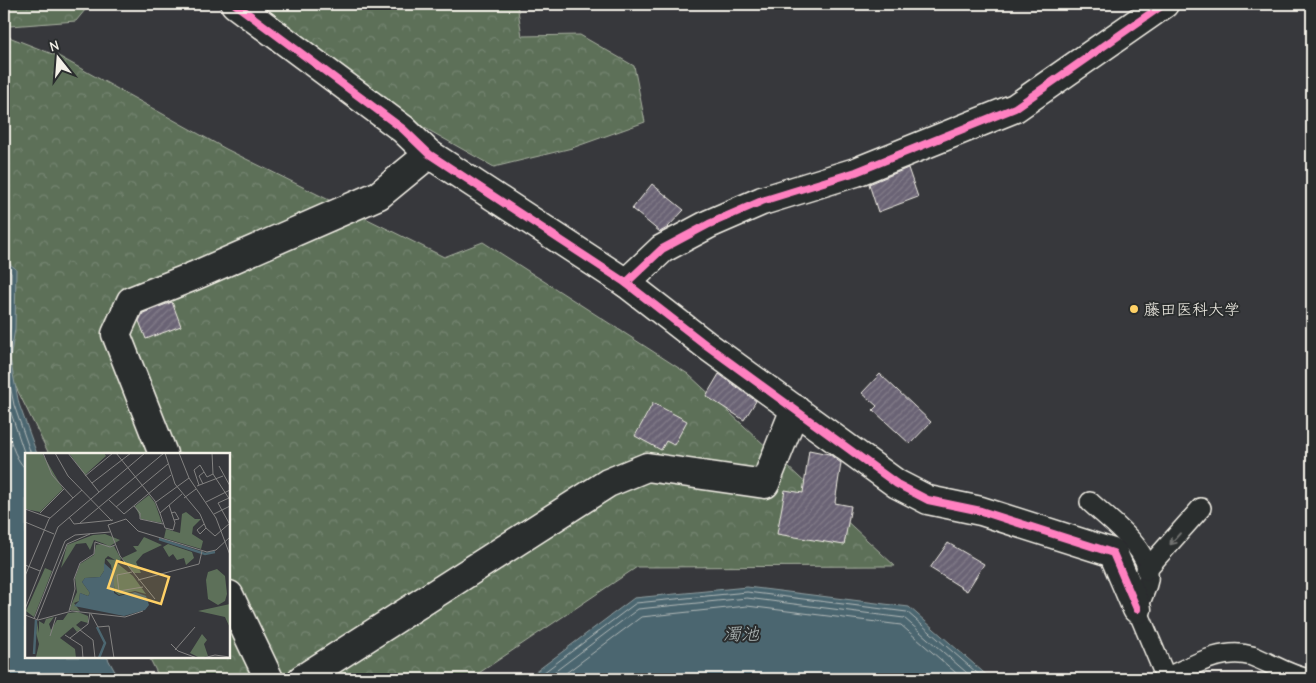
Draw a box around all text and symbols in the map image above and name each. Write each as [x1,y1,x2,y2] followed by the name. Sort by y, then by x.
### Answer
[32,32,82,82] north arrow
[47,37,61,56] text: N
[1144,301,1240,319] place label: 藤田医科大学
[1128,303,1140,315] marker: 藤田医科大学
[25,453,230,658] inset map
[1169,533,1180,546] one-way arrow
[723,624,760,645] water label: 濁池

